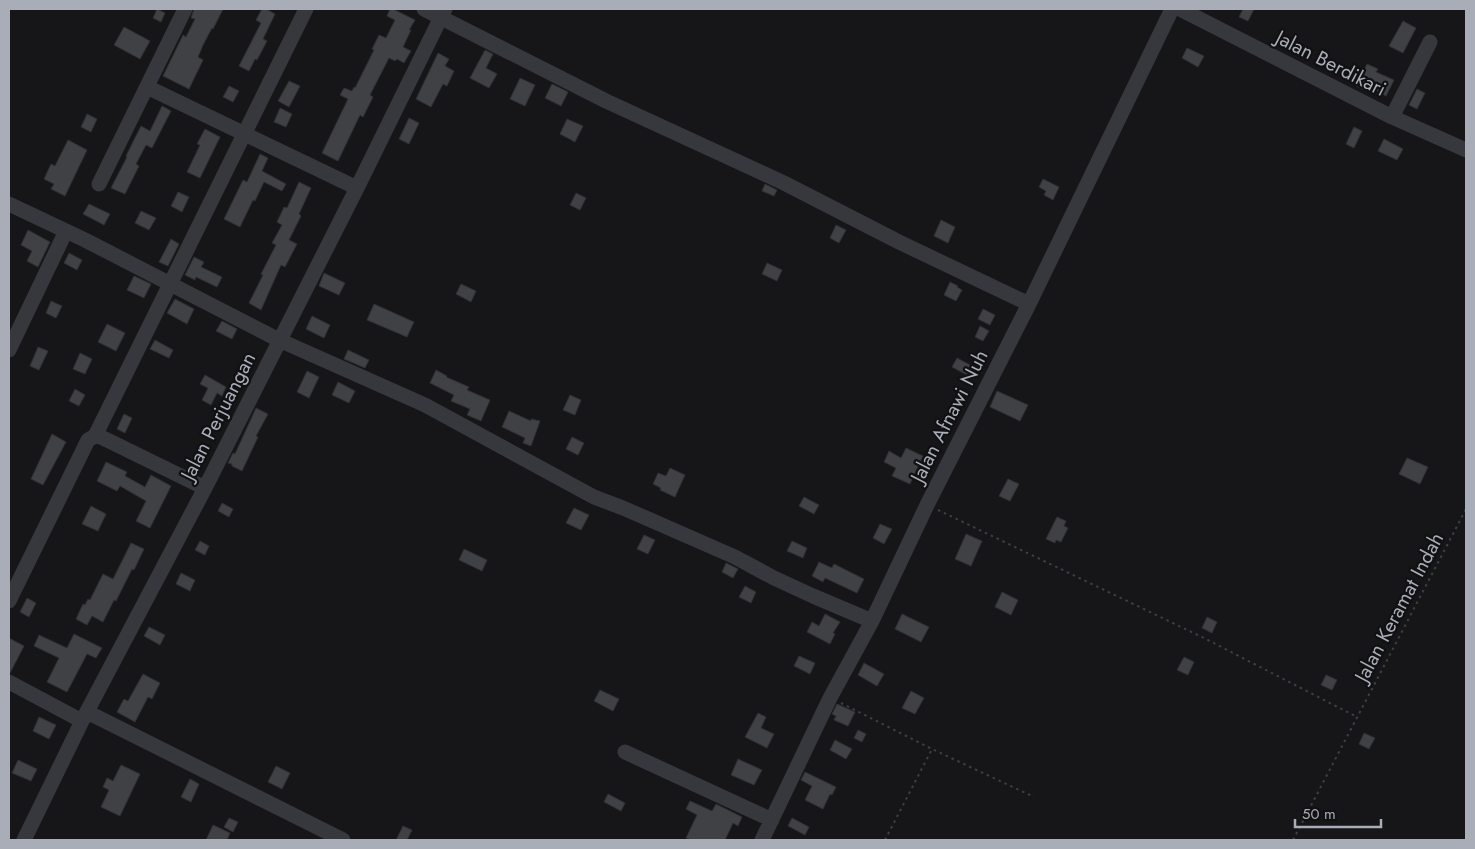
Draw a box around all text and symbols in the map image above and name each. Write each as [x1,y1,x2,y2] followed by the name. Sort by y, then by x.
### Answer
[1268,22,1391,104] street label: Jalan Berdikari
[902,345,995,490] street label: Jalan Afnawi Nuh
[172,347,263,488] street label: Jalan Perjuangan
[1346,527,1451,690] street label: Jalan Keramat Indah
[1295,796,1381,828] scale bar
[1302,803,1336,825] text: 50 m

